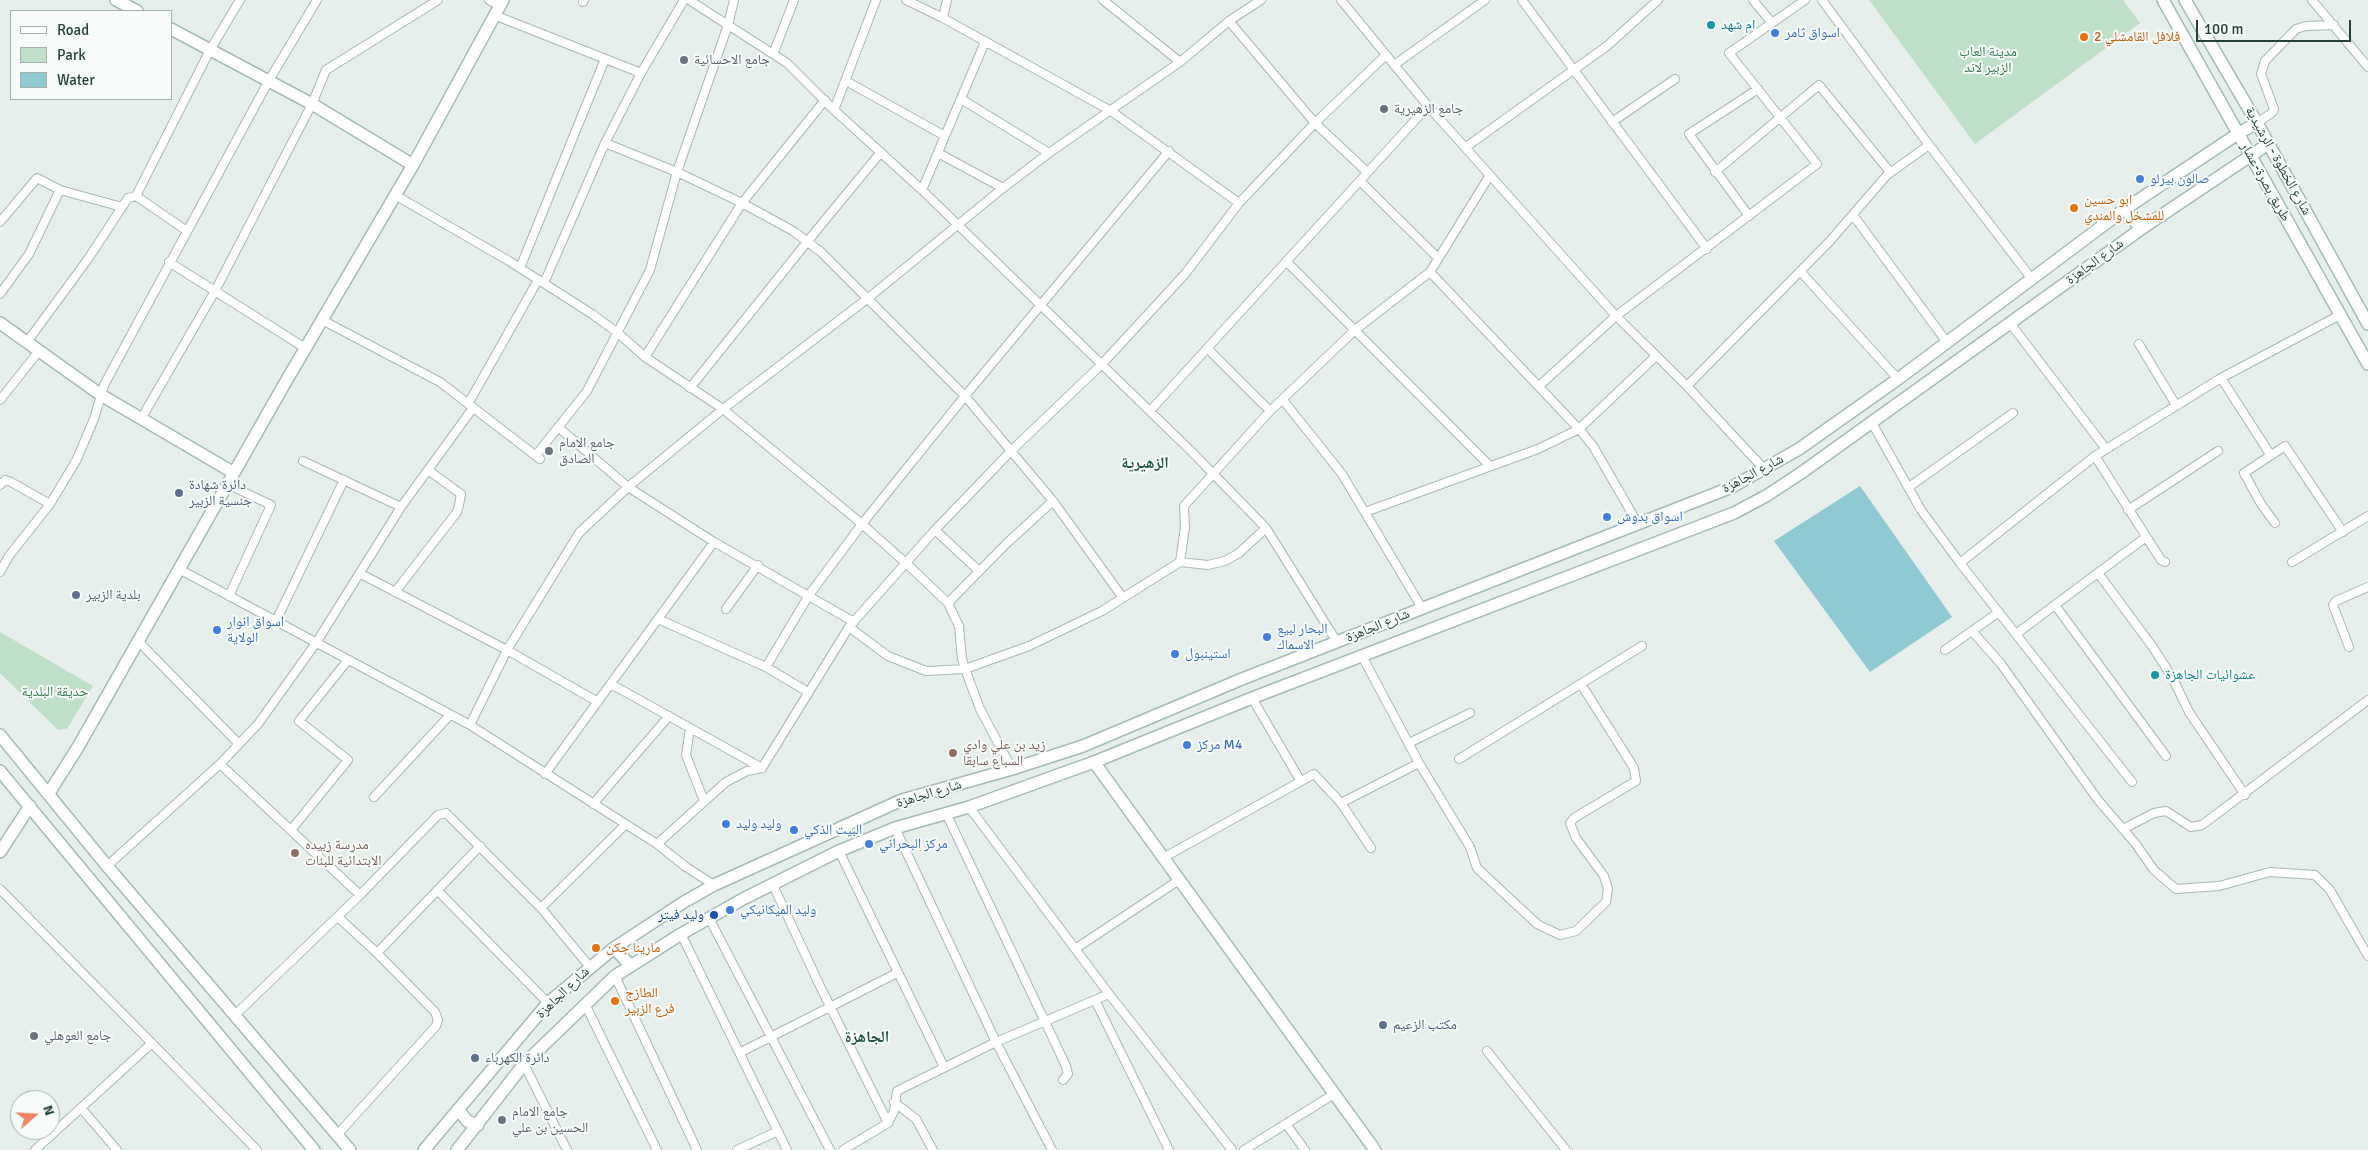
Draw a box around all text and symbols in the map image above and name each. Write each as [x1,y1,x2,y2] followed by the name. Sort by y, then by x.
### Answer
[10,10,172,100] legend
[2198,10,2353,42] scale bar
[1721,17,1755,33] place label: ام شهد
[1705,19,1717,31] marker: ام شهد
[2204,20,2244,38] text: 100 m
[57,21,89,39] text: Road
[1785,25,1840,41] place label: اسواق ثامر
[1769,27,1781,39] marker: اسواق ثامر
[2094,29,2180,45] place label: فلافل القامشلي 2
[2078,31,2090,43] marker: فلافل القامشلي 2
[1959,44,2017,76] park label: مدينة العاب الزبير لاند
[57,46,86,64] text: Park
[694,52,770,68] place label: جامع الاحسائية
[678,54,690,66] marker: جامع الاحسائية
[57,71,95,89] text: Water
[1394,101,1463,117] place label: جامع الزهيرية
[1378,103,1390,115] marker: جامع الزهيرية
[2241,104,2315,218] street label: شارع الخطوة - الرشيدية
[2236,139,2294,225] street label: طريق بصرة-عشار
[2150,171,2209,187] place label: صالون بيرلو
[2134,173,2146,185] marker: صالون بيرلو
[2084,192,2164,224] place label: ابو حسين للمشخل والمندي
[2068,202,2080,214] marker: ابو حسين للمشخل والمندي
[2063,235,2127,289] street label: شارع الجاهزة
[559,435,615,468] place label: جامع الامام الصادق
[543,445,555,457] marker: جامع الامام الصادق
[1719,451,1787,497] street label: شارع الجاهزة
[1121,454,1169,474] district label: الزهيرية
[189,477,252,510] place label: دائرة شهادة جنسية الزبير
[173,487,185,499] marker: دائرة شهادة جنسية الزبير
[1617,509,1683,525] place label: اسواق بدوش
[1601,511,1613,523] marker: اسواق بدوش
[86,587,141,603] place label: بلدية الزبير
[70,589,82,601] marker: بلدية الزبير
[1344,606,1412,646] street label: شارع الجاهزة
[227,614,284,646] place label: اسواق انوار الولاية
[1277,621,1328,654] place label: البحار لبيع الاسماك
[211,624,223,636] marker: اسواق انوار الولاية
[1261,631,1273,643] marker: البحار لبيع الاسماك
[1185,646,1231,662] place label: استينبول
[1169,648,1181,660] marker: استينبول
[2165,667,2255,683] place label: عشوائيات الجاهزة
[2149,669,2161,681] marker: عشوائيات الجاهزة
[22,684,88,700] park label: حديقة البلدية
[963,737,1046,770] place label: زيد بن علي وادي السباع سابقا
[1197,737,1242,753] place label: مركز M4
[1181,739,1193,751] marker: مركز M4
[947,747,959,759] marker: زيد بن علي وادي السباع سابقا
[894,776,964,812] street label: شارع الجاهزة
[736,816,781,832] place label: وليد وليد
[720,818,732,830] marker: وليد وليد
[804,822,862,838] place label: البيت الذكي
[788,824,800,836] marker: البيت الذكي
[879,836,948,852] place label: مركز البحراني
[305,837,382,870] place label: مدرسة زبيده الابتدائية للبنات
[863,838,875,850] marker: مركز البحراني
[289,847,301,859] marker: مدرسة زبيده الابتدائية للبنات
[740,902,816,918] place label: وليد الميكانيكي
[724,904,736,916] marker: وليد الميكانيكي
[658,907,704,923] place label: وليد فيتر
[708,909,720,921] marker: وليد فيتر
[606,940,660,956] place label: مارينا جكن
[590,942,602,954] marker: مارينا جكن
[533,964,593,1022] street label: شارع الجاهزة
[625,985,675,1018] place label: الطازج فرع الزبير
[609,995,621,1007] marker: الطازج فرع الزبير
[1393,1017,1457,1033] place label: مكتب الزعيم
[1377,1019,1389,1031] marker: مكتب الزعيم
[44,1028,111,1044] place label: جامع العوهلي
[845,1028,889,1048] district label: الجاهزة
[28,1030,40,1042] marker: جامع العوهلي
[485,1050,550,1066] place label: دائرة الكهرباء
[469,1052,481,1064] marker: دائرة الكهرباء
[10,1090,60,1140] north arrow
[39,1103,58,1118] text: N
[512,1104,588,1136] place label: جامع الامام الحسين بن علي
[496,1114,508,1126] marker: جامع الامام الحسين بن علي

